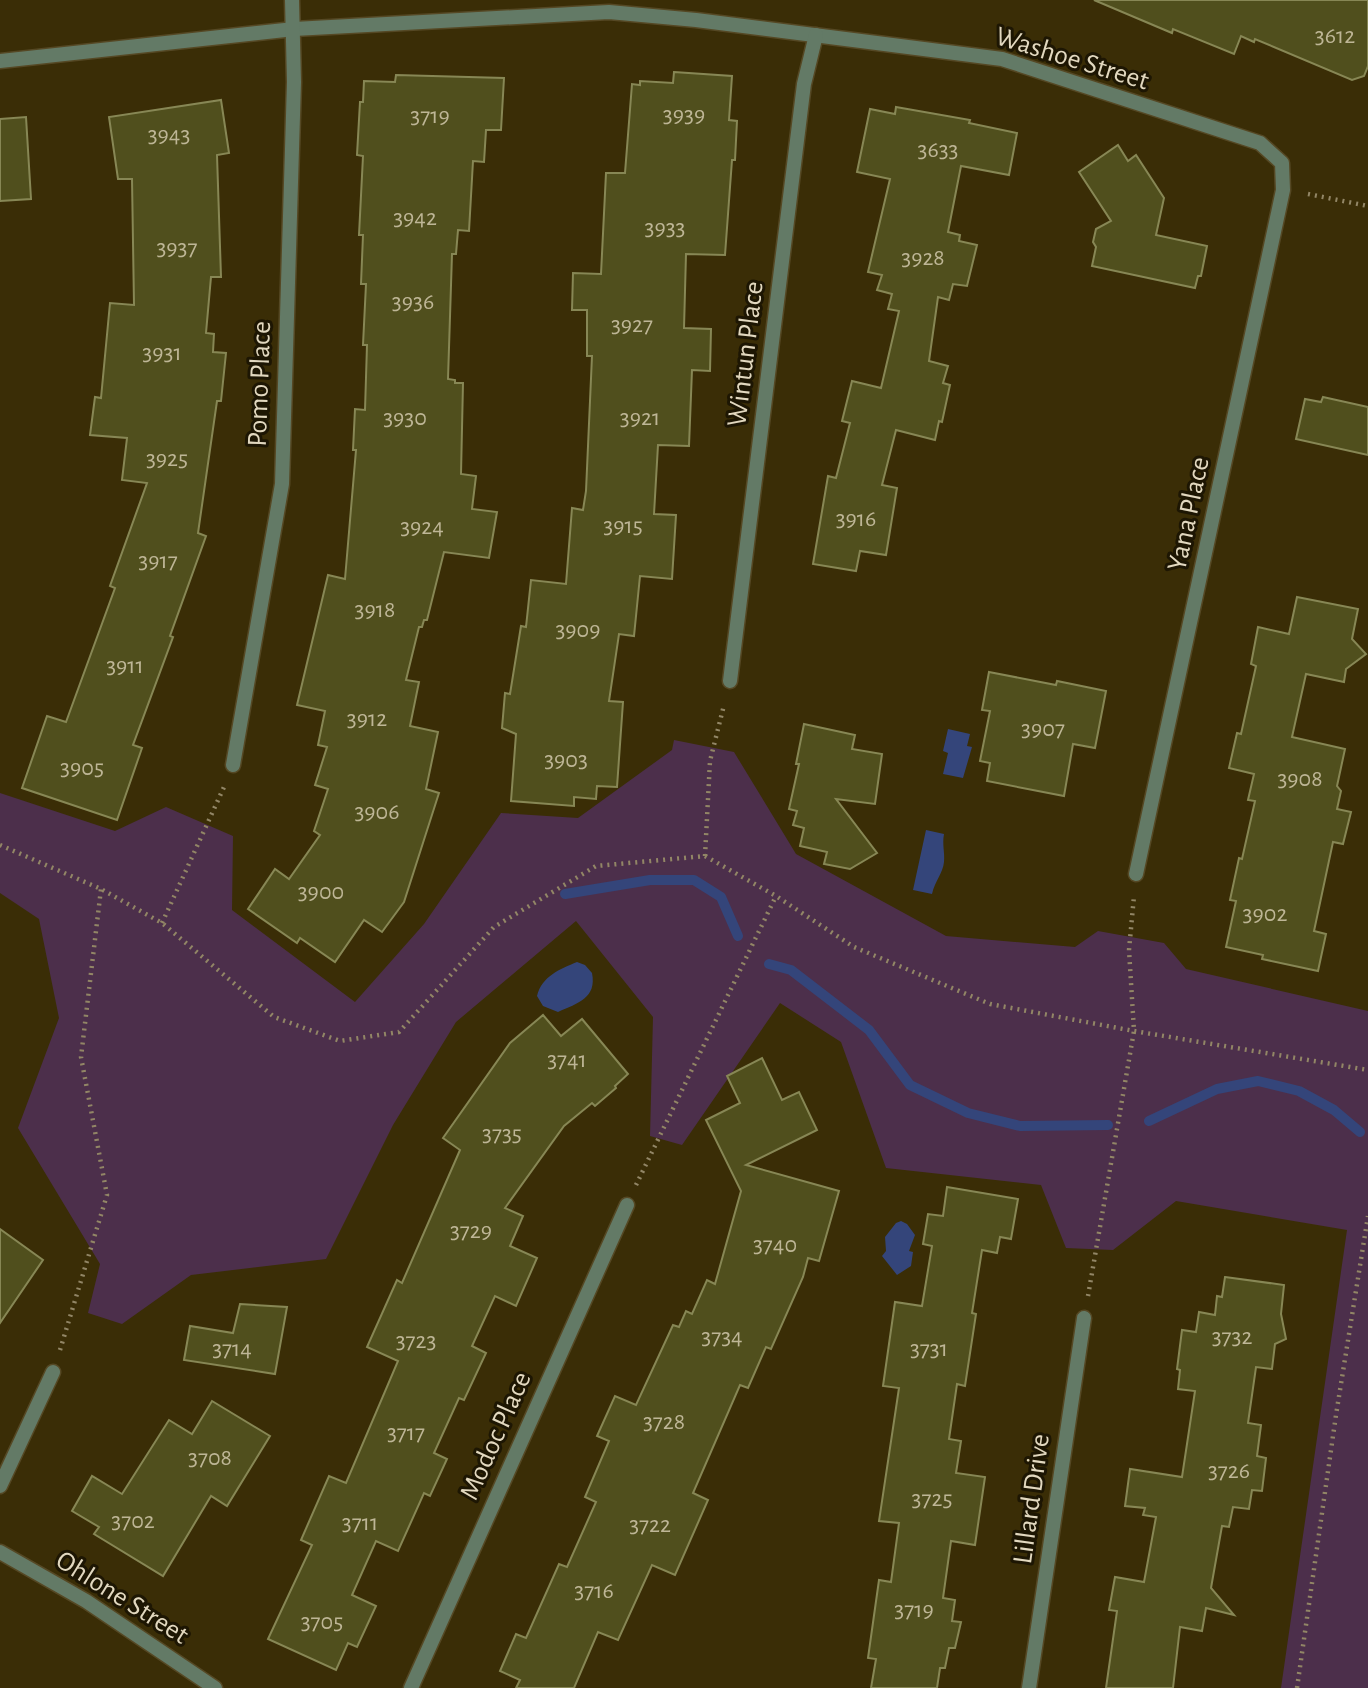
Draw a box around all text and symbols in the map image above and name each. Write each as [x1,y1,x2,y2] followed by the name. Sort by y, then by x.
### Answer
[992,22,1152,96] street label: Washoe Street
[1315,24,1355,48] house number: 3612
[663,103,705,127] house number: 3939
[410,104,450,128] house number: 3719
[148,123,190,147] house number: 3943
[918,138,958,162] house number: 3633
[393,206,437,230] house number: 3942
[645,216,685,240] house number: 3933
[156,236,198,260] house number: 3937
[901,246,945,270] house number: 3928
[723,280,769,428] street label: Wintun Place
[392,290,434,314] house number: 3936
[611,313,653,337] house number: 3927
[244,321,276,447] street label: Pomo Place
[142,341,182,365] house number: 3931
[383,406,427,430] house number: 3930
[620,406,660,430] house number: 3921
[146,447,188,471] house number: 3925
[1163,454,1215,574] street label: Yana Place
[836,507,876,531] house number: 3916
[603,514,643,538] house number: 3915
[400,515,444,539] house number: 3924
[138,549,178,573] house number: 3917
[355,598,395,622] house number: 3918
[555,618,601,642] house number: 3909
[106,654,144,678] house number: 3911
[347,707,387,731] house number: 3912
[1021,717,1065,741] house number: 3907
[544,748,588,772] house number: 3903
[60,756,104,780] house number: 3905
[1277,767,1323,791] house number: 3908
[354,800,400,824] house number: 3906
[298,880,344,904] house number: 3900
[1243,902,1287,926] house number: 3902
[547,1048,587,1072] house number: 3741
[482,1122,522,1146] house number: 3735
[450,1219,492,1243] house number: 3729
[753,1233,797,1257] house number: 3740
[701,1325,743,1349] house number: 3734
[1212,1325,1252,1349] house number: 3732
[396,1329,436,1353] house number: 3723
[212,1337,252,1361] house number: 3714
[910,1337,948,1361] house number: 3731
[455,1368,537,1504] street label: Modoc Place
[643,1410,685,1434] house number: 3728
[387,1421,425,1445] house number: 3717
[1009,1432,1055,1566] street label: Lillard Drive
[188,1446,232,1470] house number: 3708
[1208,1459,1250,1483] house number: 3726
[912,1487,952,1511] house number: 3725
[111,1509,155,1533] house number: 3702
[342,1511,378,1535] house number: 3711
[629,1513,671,1537] house number: 3722
[51,1546,193,1650] street label: Ohlone Street
[574,1579,614,1603] house number: 3716
[894,1598,934,1622] house number: 3719
[301,1610,343,1634] house number: 3705

